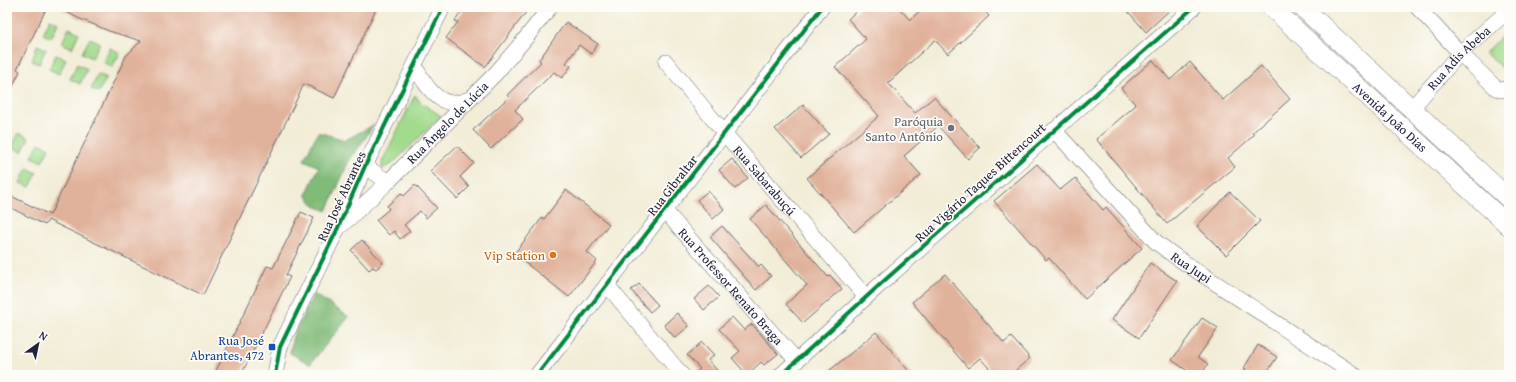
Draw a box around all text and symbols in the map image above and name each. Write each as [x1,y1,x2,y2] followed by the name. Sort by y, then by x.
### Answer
[1423,21,1495,94] street label: Rua Adis Abeba
[402,77,493,168] street label: Rua Ângelo de Lúcia
[1348,78,1432,156] street label: Avenida João Dias
[865,112,944,146] place label: Paróquia Santo Antônio
[911,118,1050,247] street label: Rua Vigário Taques Bittencourt
[946,123,956,133] marker: Paróquia Santo Antônio
[729,141,800,219] street label: Rua Sabarabuçú
[312,148,371,244] street label: Rua José Abrantes
[643,150,703,220] street label: Rua Gibraltar
[674,224,788,350] street label: Rua Professor Renato Braga
[484,246,546,265] place label: Vip Station
[1167,247,1216,288] street label: Rua Jupi
[548,250,558,260] marker: Vip Station
[18,324,58,364] north arrow
[36,327,51,345] text: N
[190,331,264,365] place label: Rua José Abrantes, 472
[267,342,277,352] marker: Rua José Abrantes, 472

